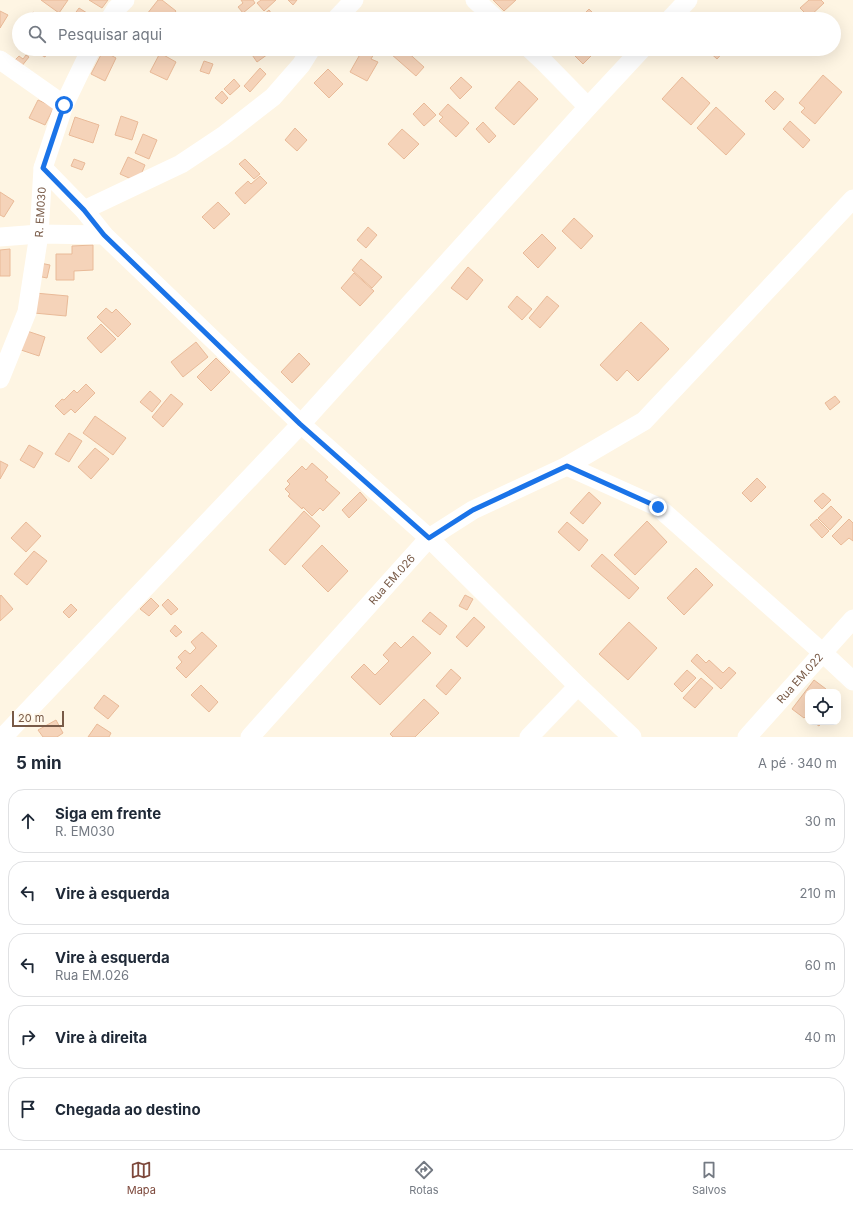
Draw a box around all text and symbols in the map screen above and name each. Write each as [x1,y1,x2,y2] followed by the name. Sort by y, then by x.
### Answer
[12,12,841,56] search box
[26,23,48,45] icon: search
[58,25,162,44] text: Pesquisar aqui
[55,96,73,114] route start
[32,186,49,238] street label: R. EM030
[649,498,667,516] route end
[366,551,418,607] street label: Rua EM.026
[774,650,826,706] street label: Rua EM.022
[805,689,841,725] map controls
[805,689,841,725] button: locate
[12,709,64,728] scale bar
[18,711,44,725] text: 20 m
[16,753,62,773] text: 5 min
[758,755,837,771] text: A pé · 340 m
[55,804,161,823] text: Siga em frente
[17,810,39,832] icon: ahead
[805,813,836,829] text: 30 m
[55,823,115,839] text: R. EM030
[17,882,39,904] icon: left
[55,884,170,903] text: Vire à esquerda
[800,885,836,901] text: 210 m
[55,948,170,967] text: Vire à esquerda
[17,954,39,976] icon: left
[805,957,836,973] text: 60 m
[55,967,129,983] text: Rua EM.026
[17,1026,39,1048] icon: right
[55,1028,147,1047] text: Vire à direita
[804,1029,836,1045] text: 40 m
[17,1098,39,1120] icon: arrive
[55,1100,201,1119] text: Chegada ao destino
[127,1159,156,1197] tab: Mapa
[409,1159,438,1197] tab: Rotas
[692,1159,726,1197] tab: Salvos

